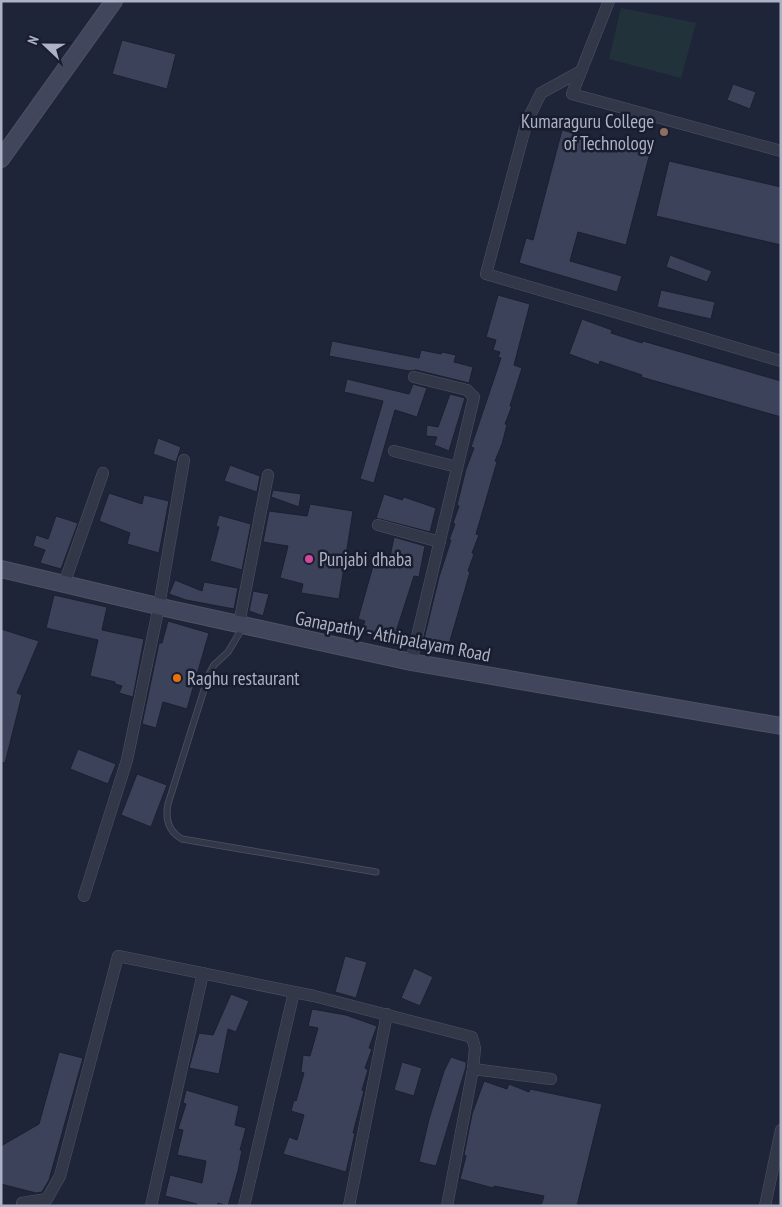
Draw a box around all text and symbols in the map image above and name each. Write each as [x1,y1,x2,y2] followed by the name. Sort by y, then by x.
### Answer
[20,20,70,70] north arrow
[23,33,43,47] text: N
[521,109,655,155] place label: Kumaraguru College of Technology
[658,126,670,138] marker: Kumaraguru College of Technology
[319,547,412,571] place label: Punjabi dhaba
[303,553,315,565] marker: Punjabi dhaba
[293,605,493,667] street label: Ganapathy - Athipalayam Road
[187,666,300,690] place label: Raghu restaurant
[171,672,183,684] marker: Raghu restaurant

